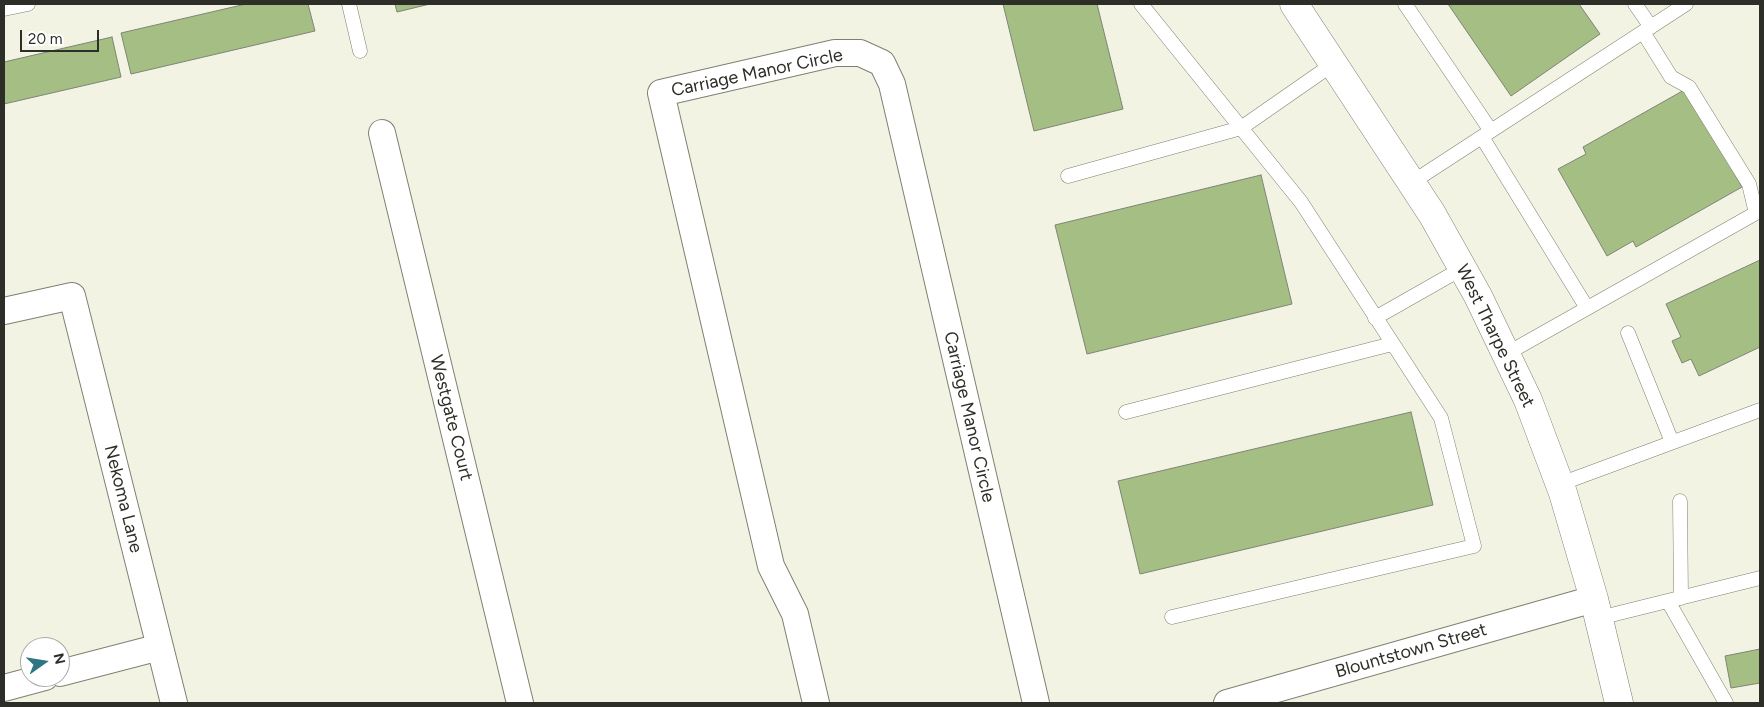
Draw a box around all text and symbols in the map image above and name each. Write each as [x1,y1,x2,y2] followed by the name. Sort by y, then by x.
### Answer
[22,20,101,52] scale bar
[28,30,62,48] text: 20 m
[669,44,845,102] street label: Carriage Manor Circle
[1451,261,1539,411] street label: West Tharpe Street
[939,329,999,505] street label: Carriage Manor Circle
[425,353,477,483] street label: Westgate Court
[99,443,147,555] street label: Nekoma Lane
[1333,619,1489,683] street label: Blountstown Street
[20,637,70,687] north arrow
[50,652,69,666] text: N

